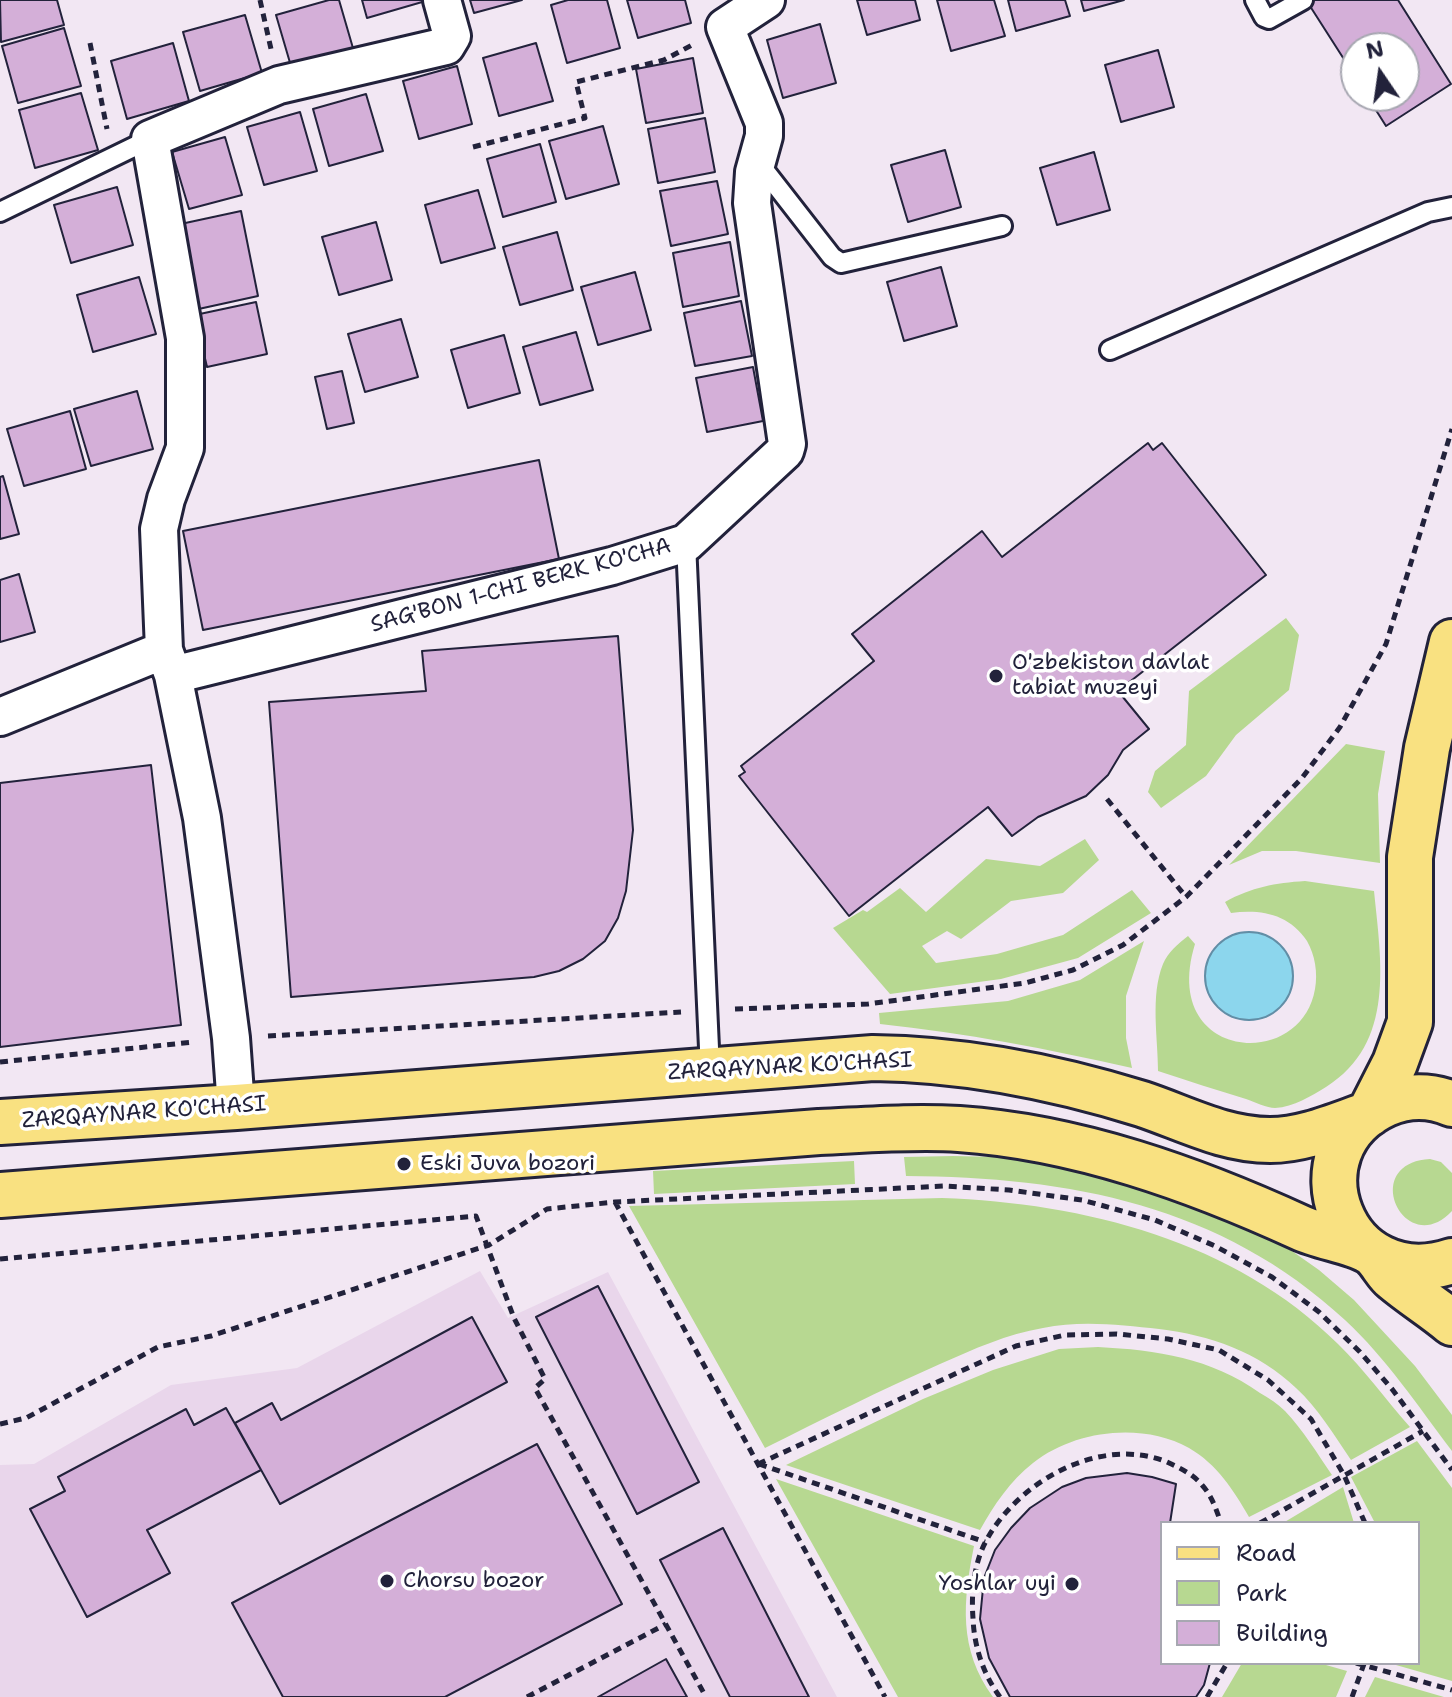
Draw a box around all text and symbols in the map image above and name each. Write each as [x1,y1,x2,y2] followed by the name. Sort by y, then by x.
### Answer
[1340,32,1420,112] north arrow
[1363,34,1387,66] text: N
[368,533,674,639] street label: SAG'BON 1-CHI BERK KO'CHA
[1012,650,1210,702] place label: O'zbekiston davlat tabiat muzeyi
[987,667,1005,685] marker: O'zbekiston davlat tabiat muzeyi
[667,1047,913,1087] street label: ZARQAYNAR KO'CHASI
[21,1091,267,1135] street label: ZARQAYNAR KO'CHASI
[420,1151,595,1177] place label: Eski Juva bozori
[395,1155,413,1173] marker: Eski Juva bozori
[1160,1521,1420,1665] legend
[1236,1537,1296,1569] text: Road
[403,1568,544,1594] place label: Chorsu bozor
[939,1571,1056,1597] place label: Yoshlar uyi
[378,1572,396,1590] marker: Chorsu bozor
[1063,1575,1081,1593] marker: Yoshlar uyi
[1236,1577,1288,1609] text: Park
[1236,1617,1328,1649] text: Building

